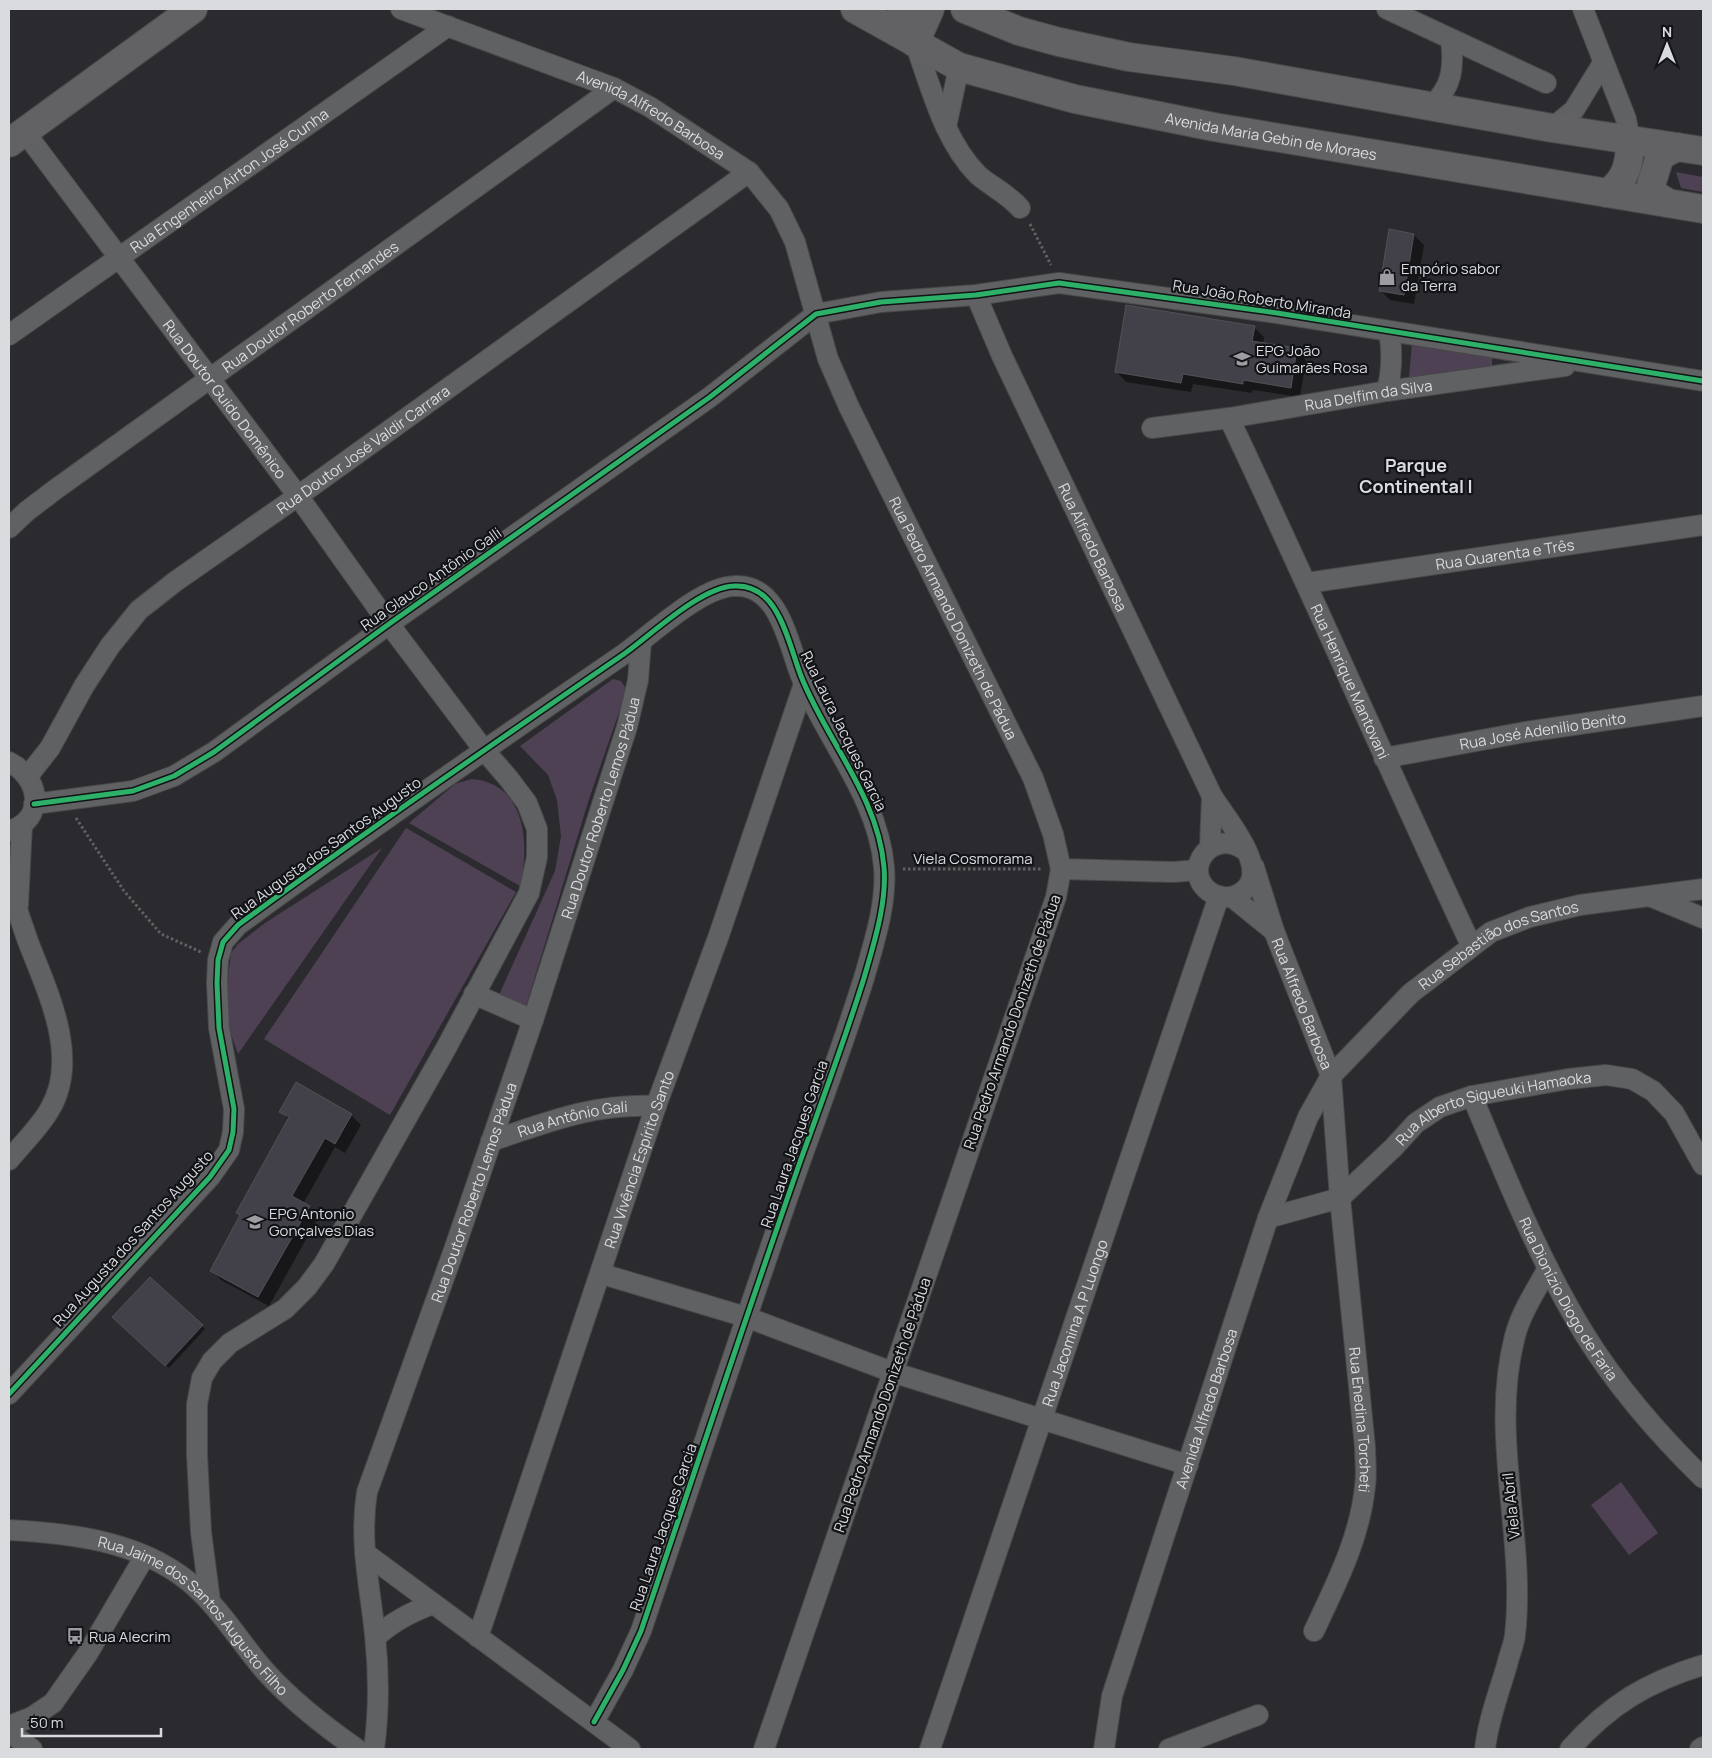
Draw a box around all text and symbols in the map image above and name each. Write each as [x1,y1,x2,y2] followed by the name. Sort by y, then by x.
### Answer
[1642,20,1692,70] north arrow
[1662,22,1672,41] text: N
[574,65,729,164] street label: Avenida Alfredo Barbosa
[126,103,332,257] street label: Rua Engenheiro Airton José Cunha
[1163,107,1379,165] street label: Avenida Maria Gebin de Moraes
[217,236,403,377] street label: Rua Doutor Roberto Fernandes
[1401,258,1501,296] place label: Empório sabor da Terra
[1377,267,1397,287] shop icon: Empório sabor da Terra
[1171,275,1353,323] street label: Rua João Roberto Miranda
[158,315,292,483] street label: Rua Doutor Guido Domênico
[1256,340,1368,378] place label: EPG João Guimarães Rosa
[1232,349,1252,369] school or university icon: EPG João Guimarães Rosa
[1303,374,1434,415] street label: Rua Delfim da Silva
[272,380,454,518] street label: Rua Doutor José Valdir Carrara
[1359,453,1473,498] district label: Parque Continental I
[1054,479,1133,615] street label: Rua Alfredo Barbosa
[885,493,1023,743] street label: Rua Pedro Armando Donizeth de Pádua
[356,522,506,636] street label: Rua Glauco Antônio Galli
[1434,533,1576,575] street label: Rua Quarenta e Três
[1306,601,1395,762] street label: Rua Henrique Mantovani
[796,647,892,815] street label: Rua Laura Jacques Garcia
[556,695,644,921] street label: Rua Doutor Roberto Lemos Pádua
[1458,707,1627,754] street label: Rua José Adenilio Benito
[227,772,425,924] street label: Rua Augusta dos Santos Augusto
[913,848,1033,869] street label: Viela Cosmorama
[958,892,1066,1152] street label: Rua Pedro Armando Donizeth de Pádua
[1414,895,1581,994] street label: Rua Sebastião dos Santos
[1267,935,1338,1072] street label: Rua Alfredo Barbosa
[755,1057,833,1231] street label: Rua Laura Jacques Garcia
[1390,1066,1592,1150] street label: Rua Alberto Sigueuki Hamaoka
[599,1067,679,1251] street label: Rua Vivência Espírito Santo
[426,1080,521,1305] street label: Rua Doutor Roberto Lemos Pádua
[515,1096,628,1142] street label: Rua Antônio Gali
[48,1145,218,1331] street label: Rua Augusta dos Santos Augusto
[269,1203,374,1241] place label: EPG Antonio Gonçalves Dias
[245,1212,265,1232] school or university icon: EPG Antonio Gonçalves Dias
[1515,1214,1623,1385] street label: Rua Dionízio Diogo de Faria
[1036,1236,1112,1409] street label: Rua Jacomina A P Luongo
[828,1275,936,1535] street label: Rua Pedro Armando Donizeth de Pádua
[1170,1326,1242,1491] street label: Avenida Alfredo Barbosa
[1345,1346,1376,1494] street label: Rua Enedina Torcheti
[624,1440,702,1614] street label: Rua Laura Jacques Garcia
[1497,1472,1525,1540] street label: Viela Abril
[96,1530,293,1700] street label: Rua Jaime dos Santos Augusto Filho
[65,1626,85,1646] bus stop icon: Rua Alecrim
[89,1626,170,1647] place label: Rua Alecrim
[22,1706,161,1738] scale bar
[30,1712,64,1733] text: 50 m

